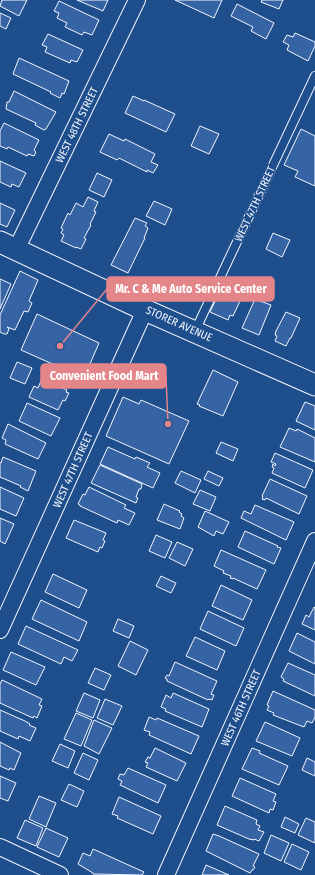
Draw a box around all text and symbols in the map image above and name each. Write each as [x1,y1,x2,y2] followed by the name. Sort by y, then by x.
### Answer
[53,84,101,165] street label: WEST 48TH STREET
[232,163,279,244] street label: WEST 47TH STREET
[107,277,274,301] callout: Mr. C & Me Auto Service Center
[115,282,267,296] text: Mr. C & Me Auto Service Center
[144,304,214,344] street label: STORER AVENUE
[41,364,166,388] callout: Convenient Food Mart
[50,369,159,383] text: Convenient Food Mart
[50,429,96,510] street label: WEST 47TH STREET
[218,667,264,748] street label: WEST 46TH STREET

